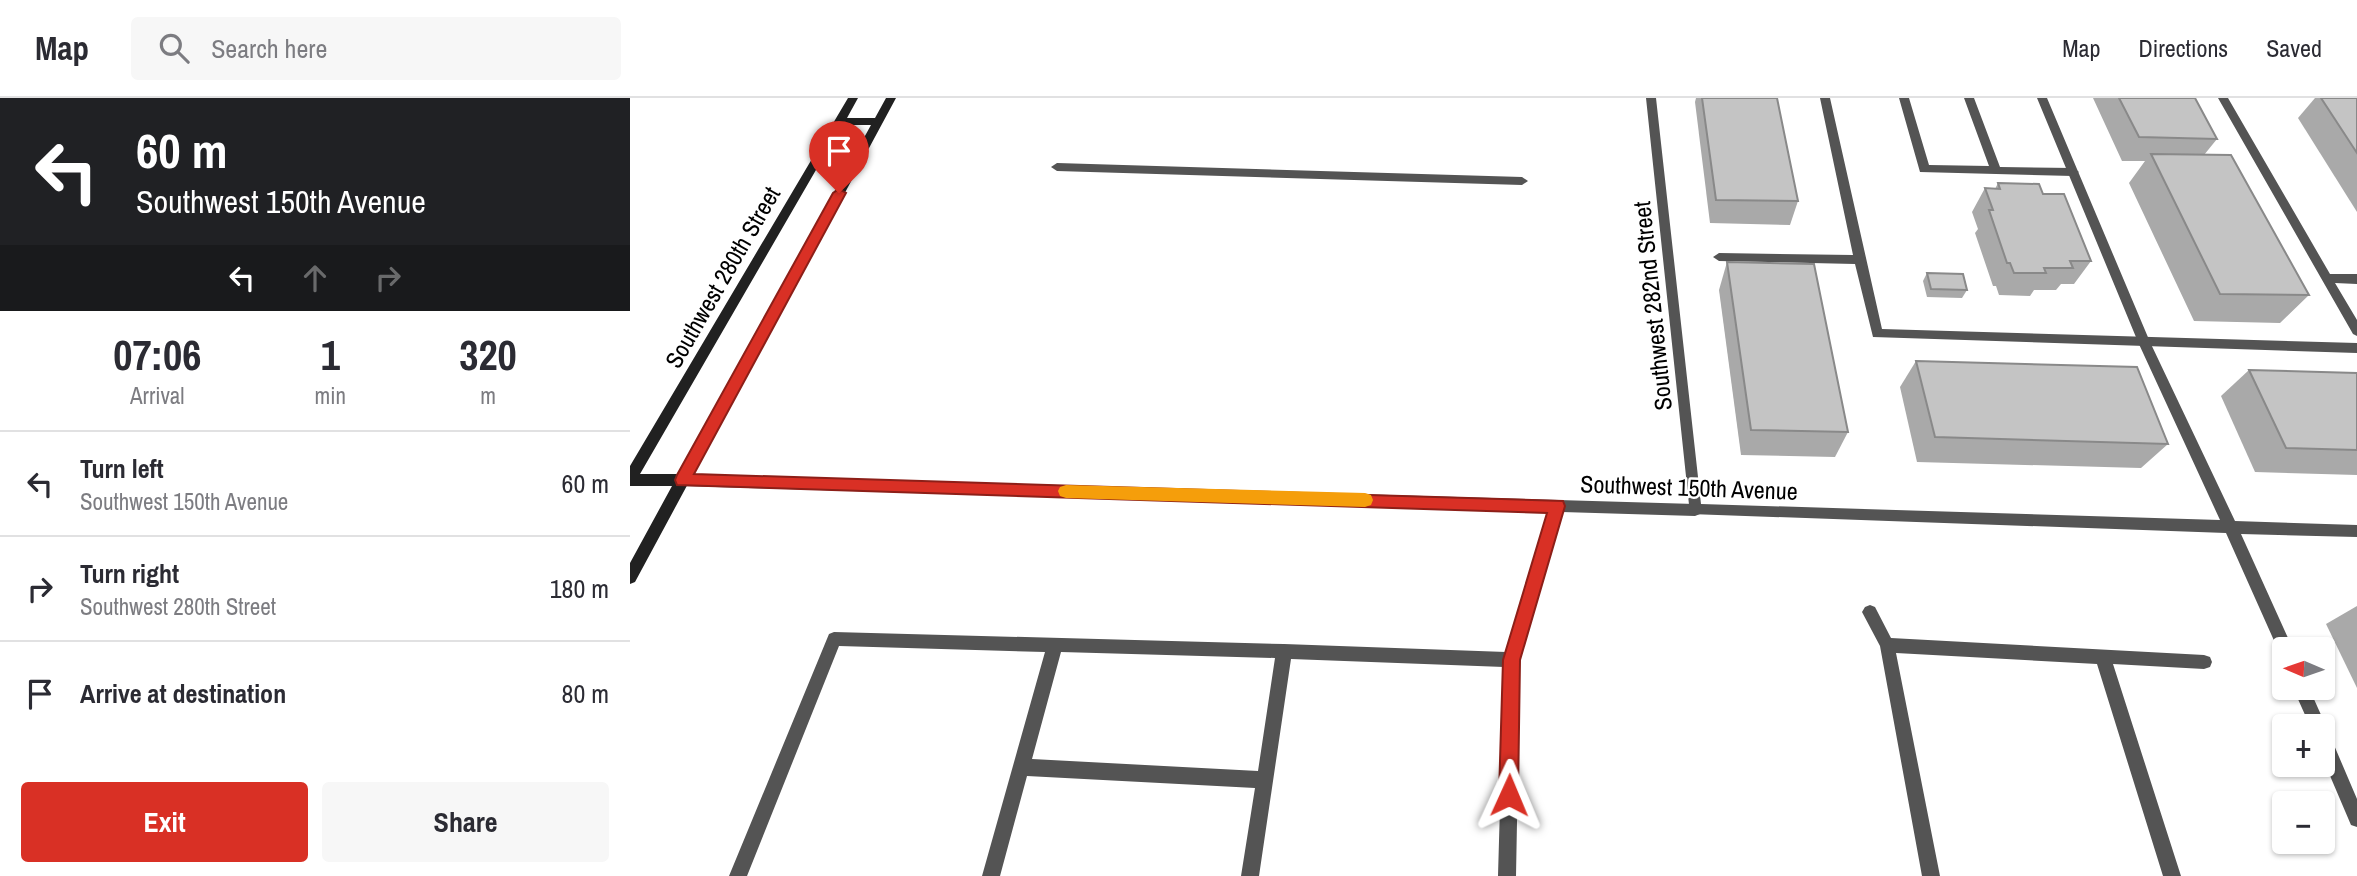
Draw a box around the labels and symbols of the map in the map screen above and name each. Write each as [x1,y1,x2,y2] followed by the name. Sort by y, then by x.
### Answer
[809,121,869,193] pin
[657,180,787,374] street label: Southwest 280th Street
[1625,199,1679,412] street label: Southwest 282nd Street
[1580,467,1798,507] street label: Southwest 150th Avenue
[2272,637,2334,700] north arrow
[1472,758,1546,832] position arrow

